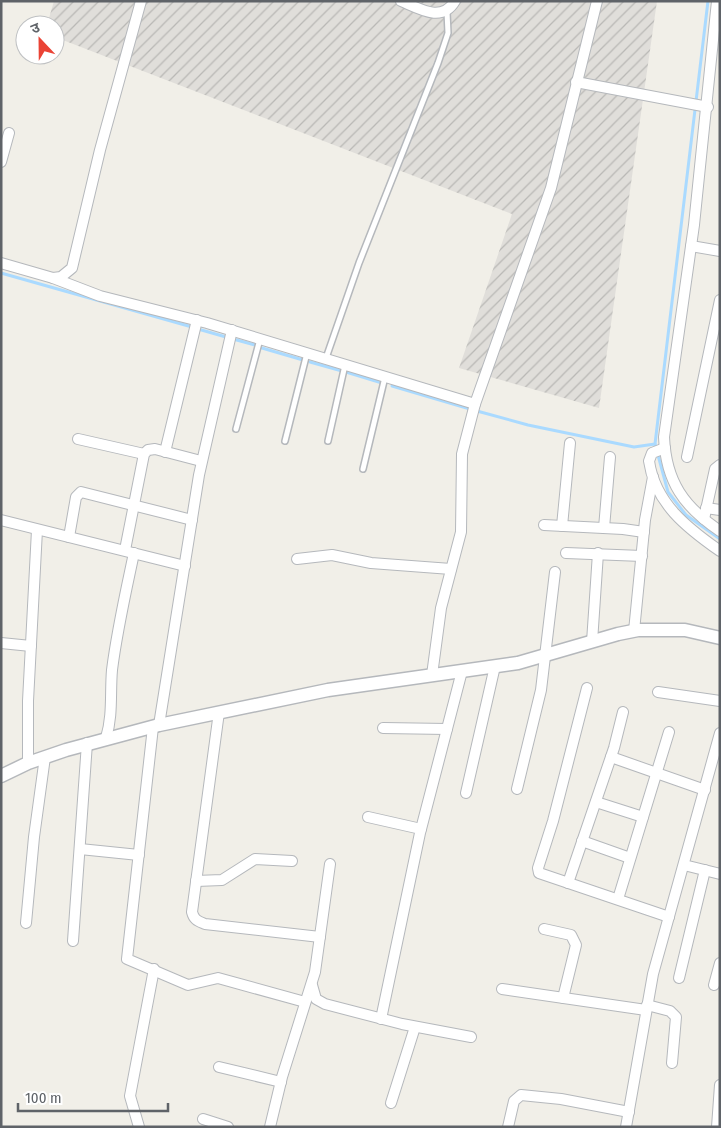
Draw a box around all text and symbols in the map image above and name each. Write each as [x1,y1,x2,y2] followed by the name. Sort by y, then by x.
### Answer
[15,15,65,65] north arrow
[28,19,43,38] text: उ
[18,1080,168,1112] scale bar
[25,1089,62,1107] text: 100 m

